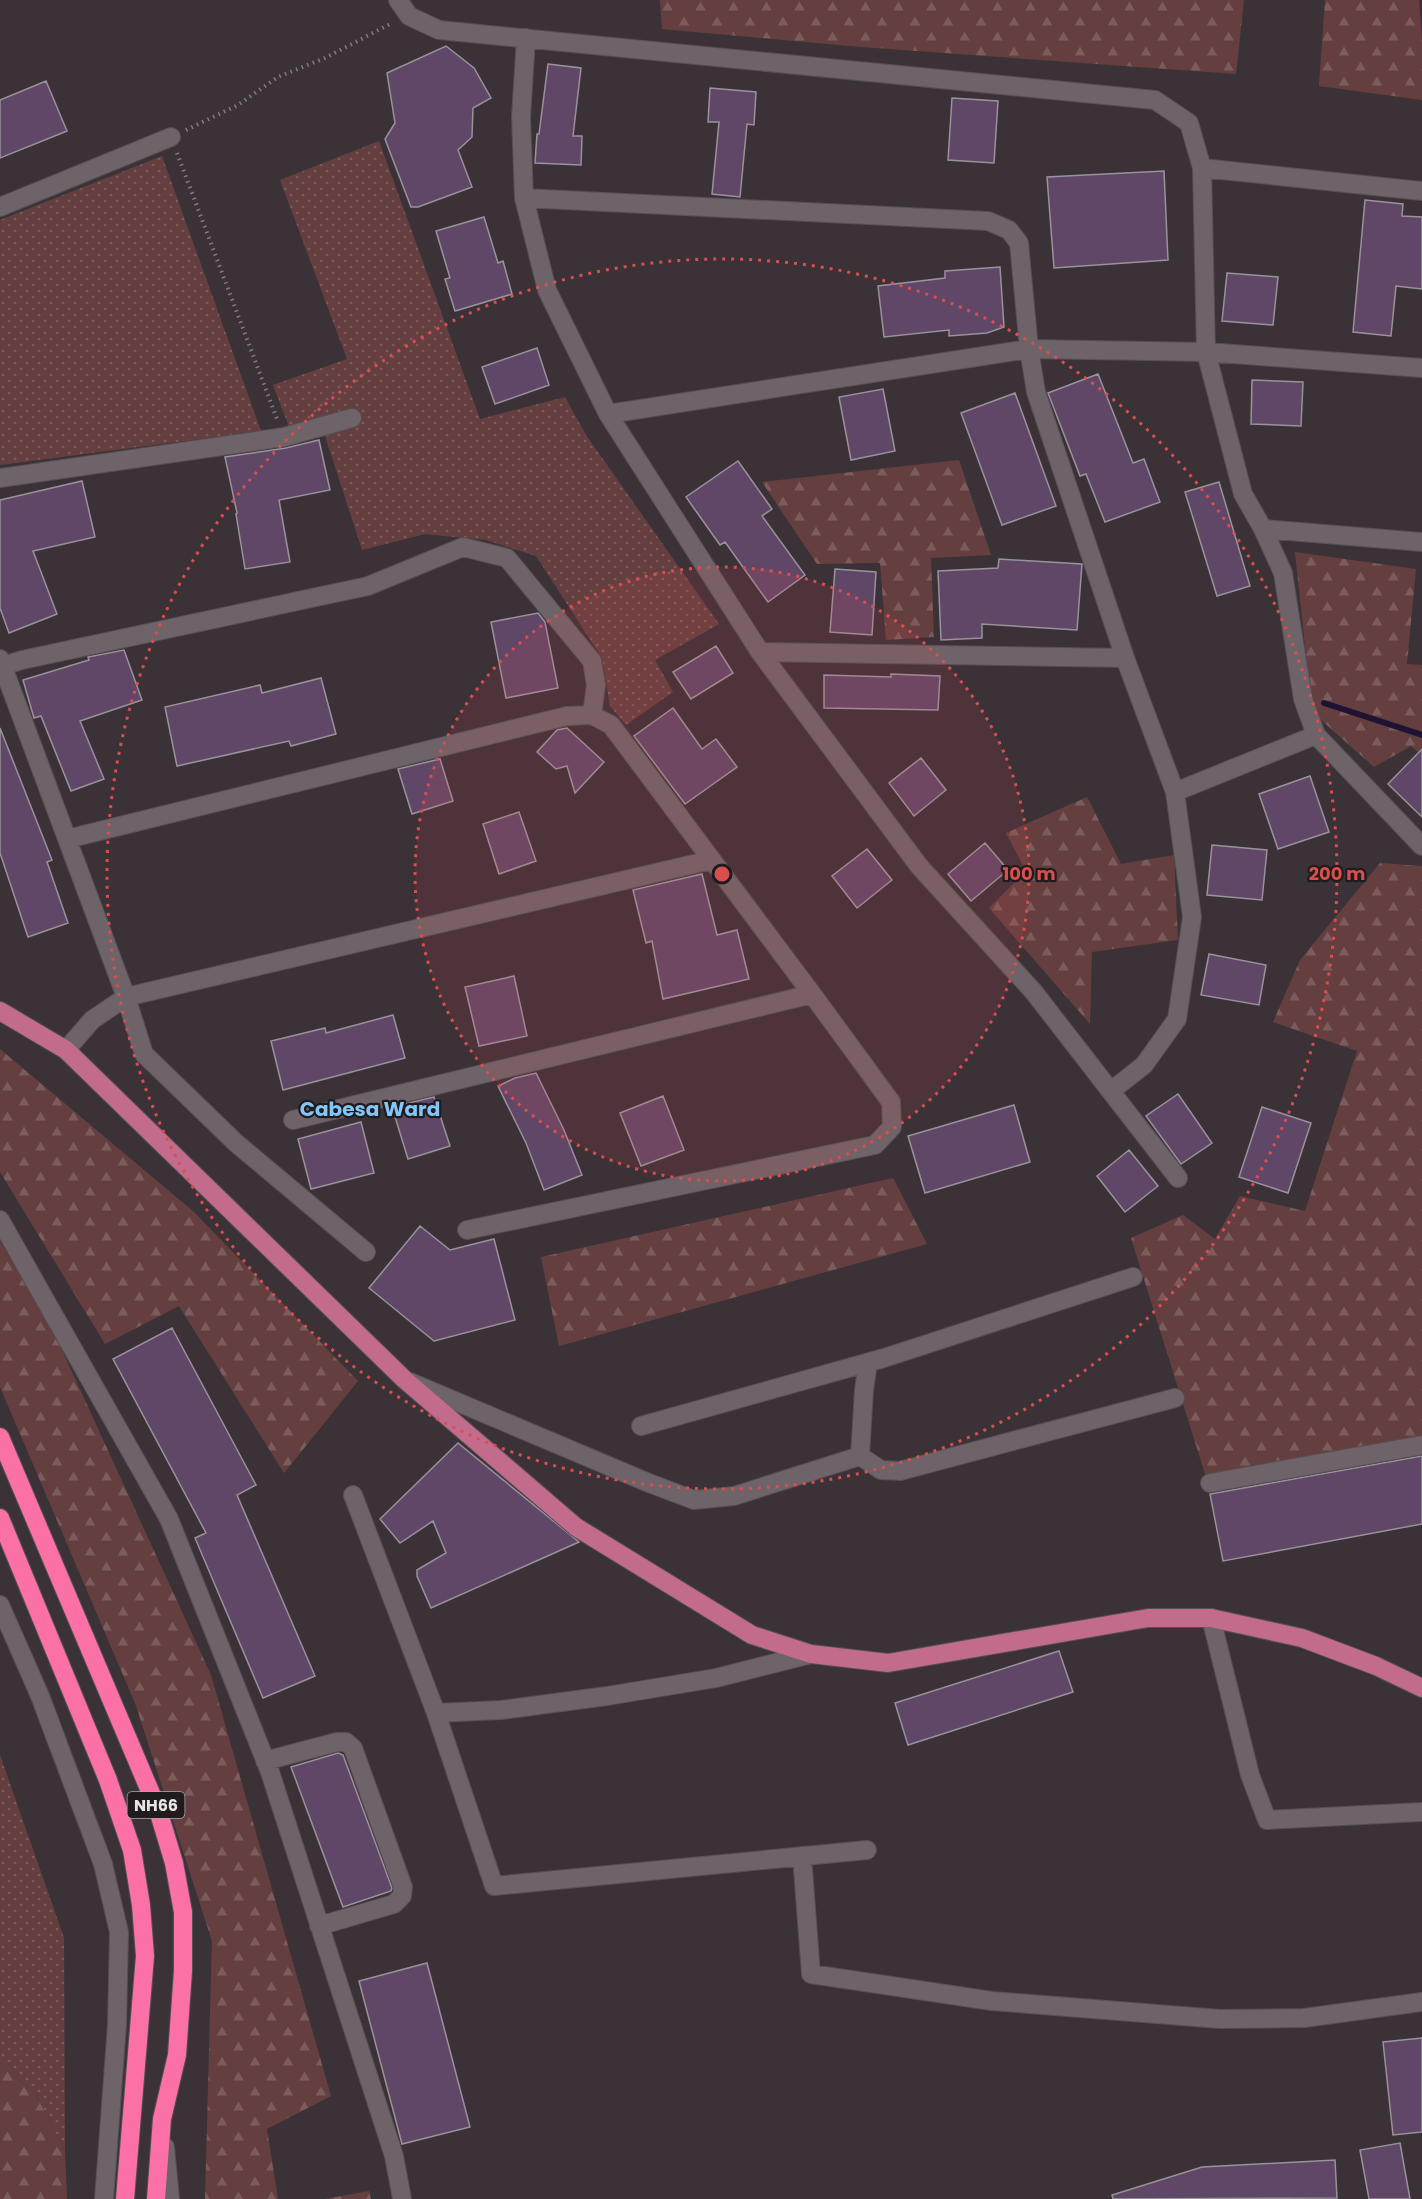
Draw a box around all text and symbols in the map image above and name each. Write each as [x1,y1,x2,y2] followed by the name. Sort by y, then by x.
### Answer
[1002,861,1056,886] text: 100 m
[1309,861,1365,886] text: 200 m
[712,864,732,884] centre of rings
[300,1095,440,1123] district label: Cabesa Ward
[128,1792,184,1818] road number: NH66

